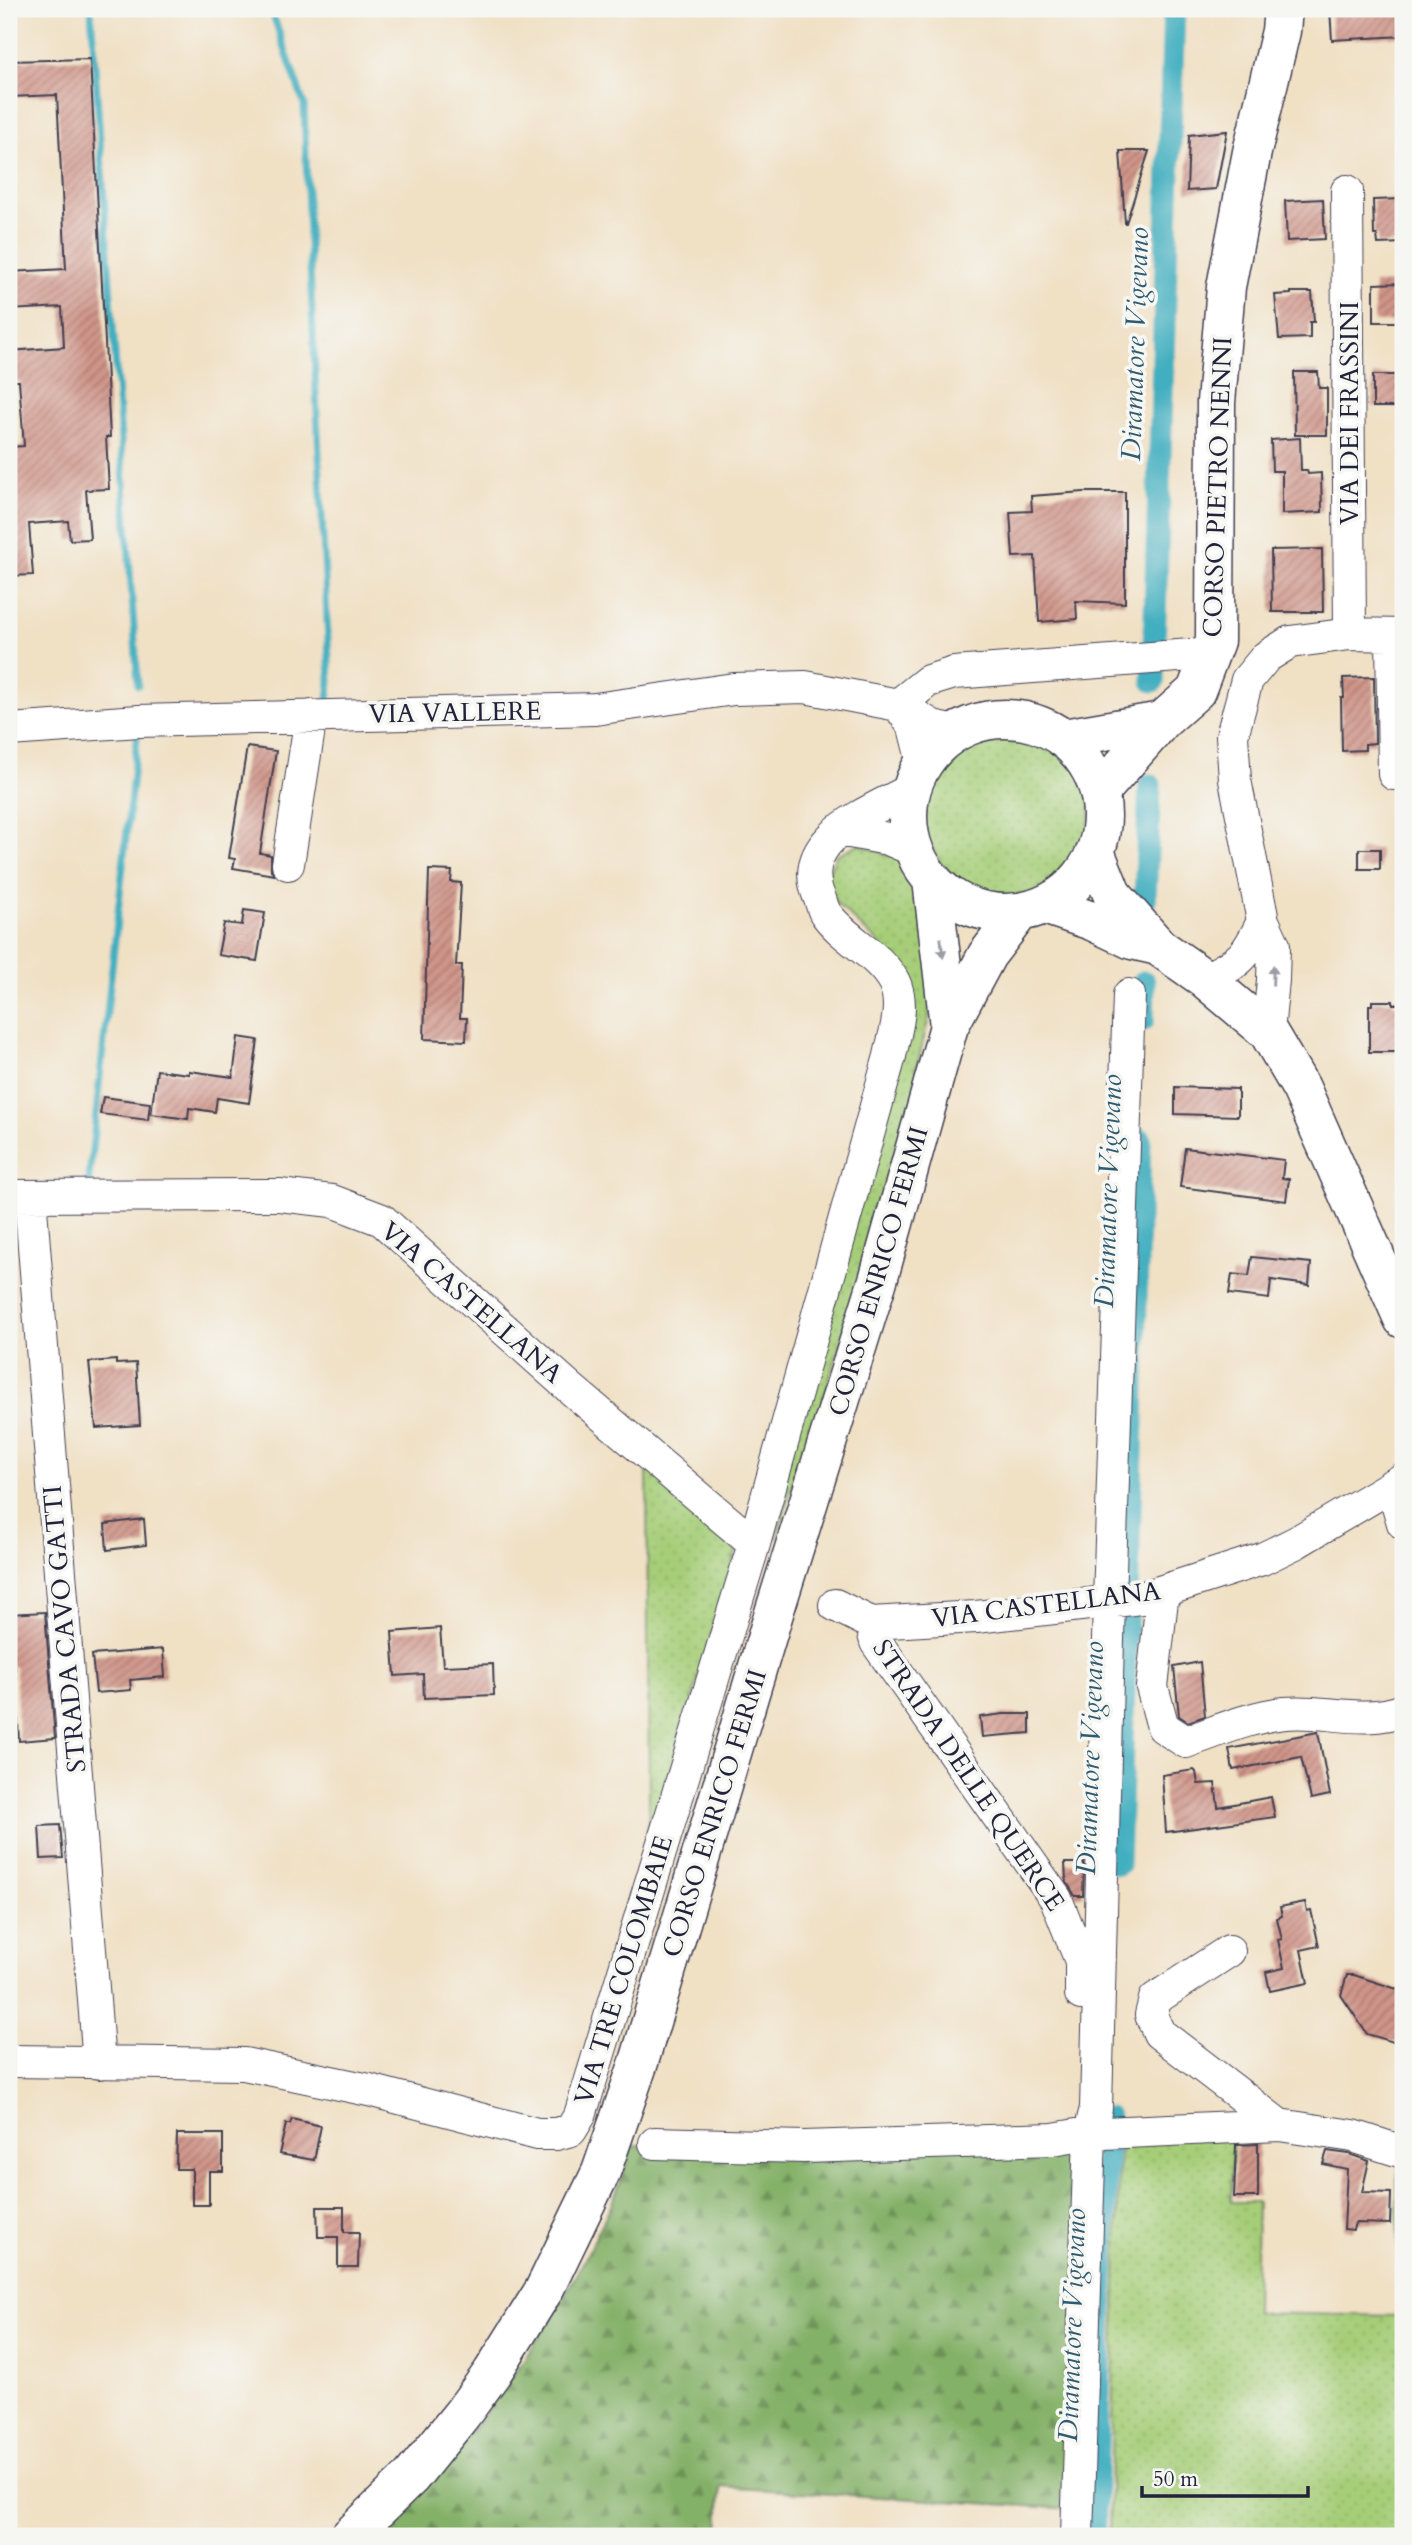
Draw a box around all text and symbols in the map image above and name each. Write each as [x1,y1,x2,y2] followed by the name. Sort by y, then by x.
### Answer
[1112,227,1158,462] water label: Diramatore Vigevano
[1332,301,1367,525] street label: VIA DEI FRASSINI
[1195,336,1240,638] street label: CORSO PIETRO NENNI
[368,693,542,732] street label: VIA VALLERE
[936,937,947,959] one-way arrow
[1268,964,1279,986] one-way arrow
[1085,1074,1131,1309] water label: Diramatore Vigevano
[820,1122,937,1420] street label: CORSO ENRICO FERMI
[373,1214,571,1392] street label: VIA CASTELLANA
[35,1484,94,1774] street label: STRADA CAVO GATTI
[929,1573,1163,1636] street label: VIA CASTELLANA
[864,1633,1073,1918] street label: STRADA DELLE QUERCE
[1067,1641,1113,1876] water label: Diramatore Vigevano
[654,1665,775,1961] street label: CORSO ENRICO FERMI
[566,1831,681,2109] street label: VIA TRE COLOMBAIE
[1049,2208,1095,2443] water label: Diramatore Vigevano
[1142,2454,1309,2498] scale bar
[1153,2465,1198,2494] text: 50 m

